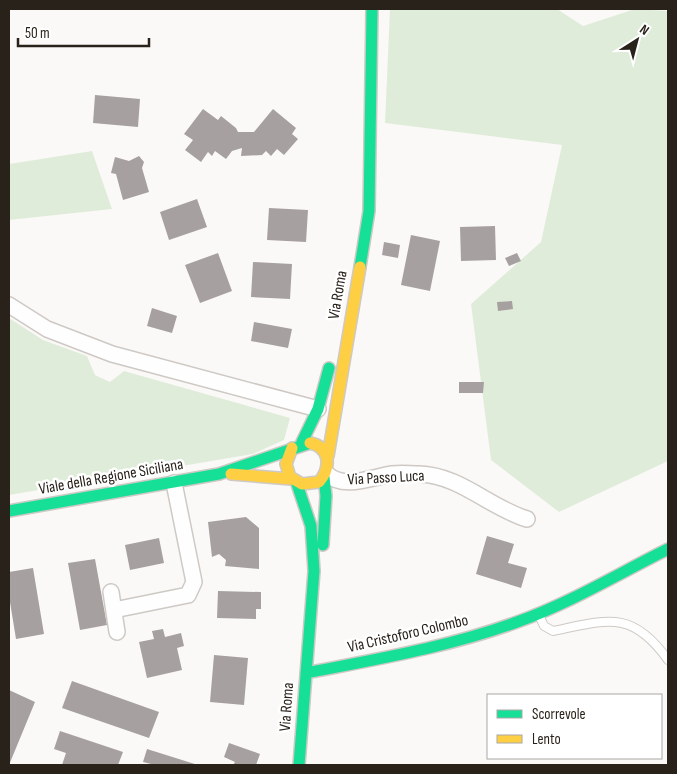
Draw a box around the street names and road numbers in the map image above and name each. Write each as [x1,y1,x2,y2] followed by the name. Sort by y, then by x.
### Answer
[324,269,352,321] street label: Via Roma
[37,455,185,499] street label: Viale della Regione Siciliana
[347,466,425,490] street label: Via Passo Luca
[346,611,470,657] street label: Via Cristoforo Colombo
[276,682,298,732] street label: Via Roma

